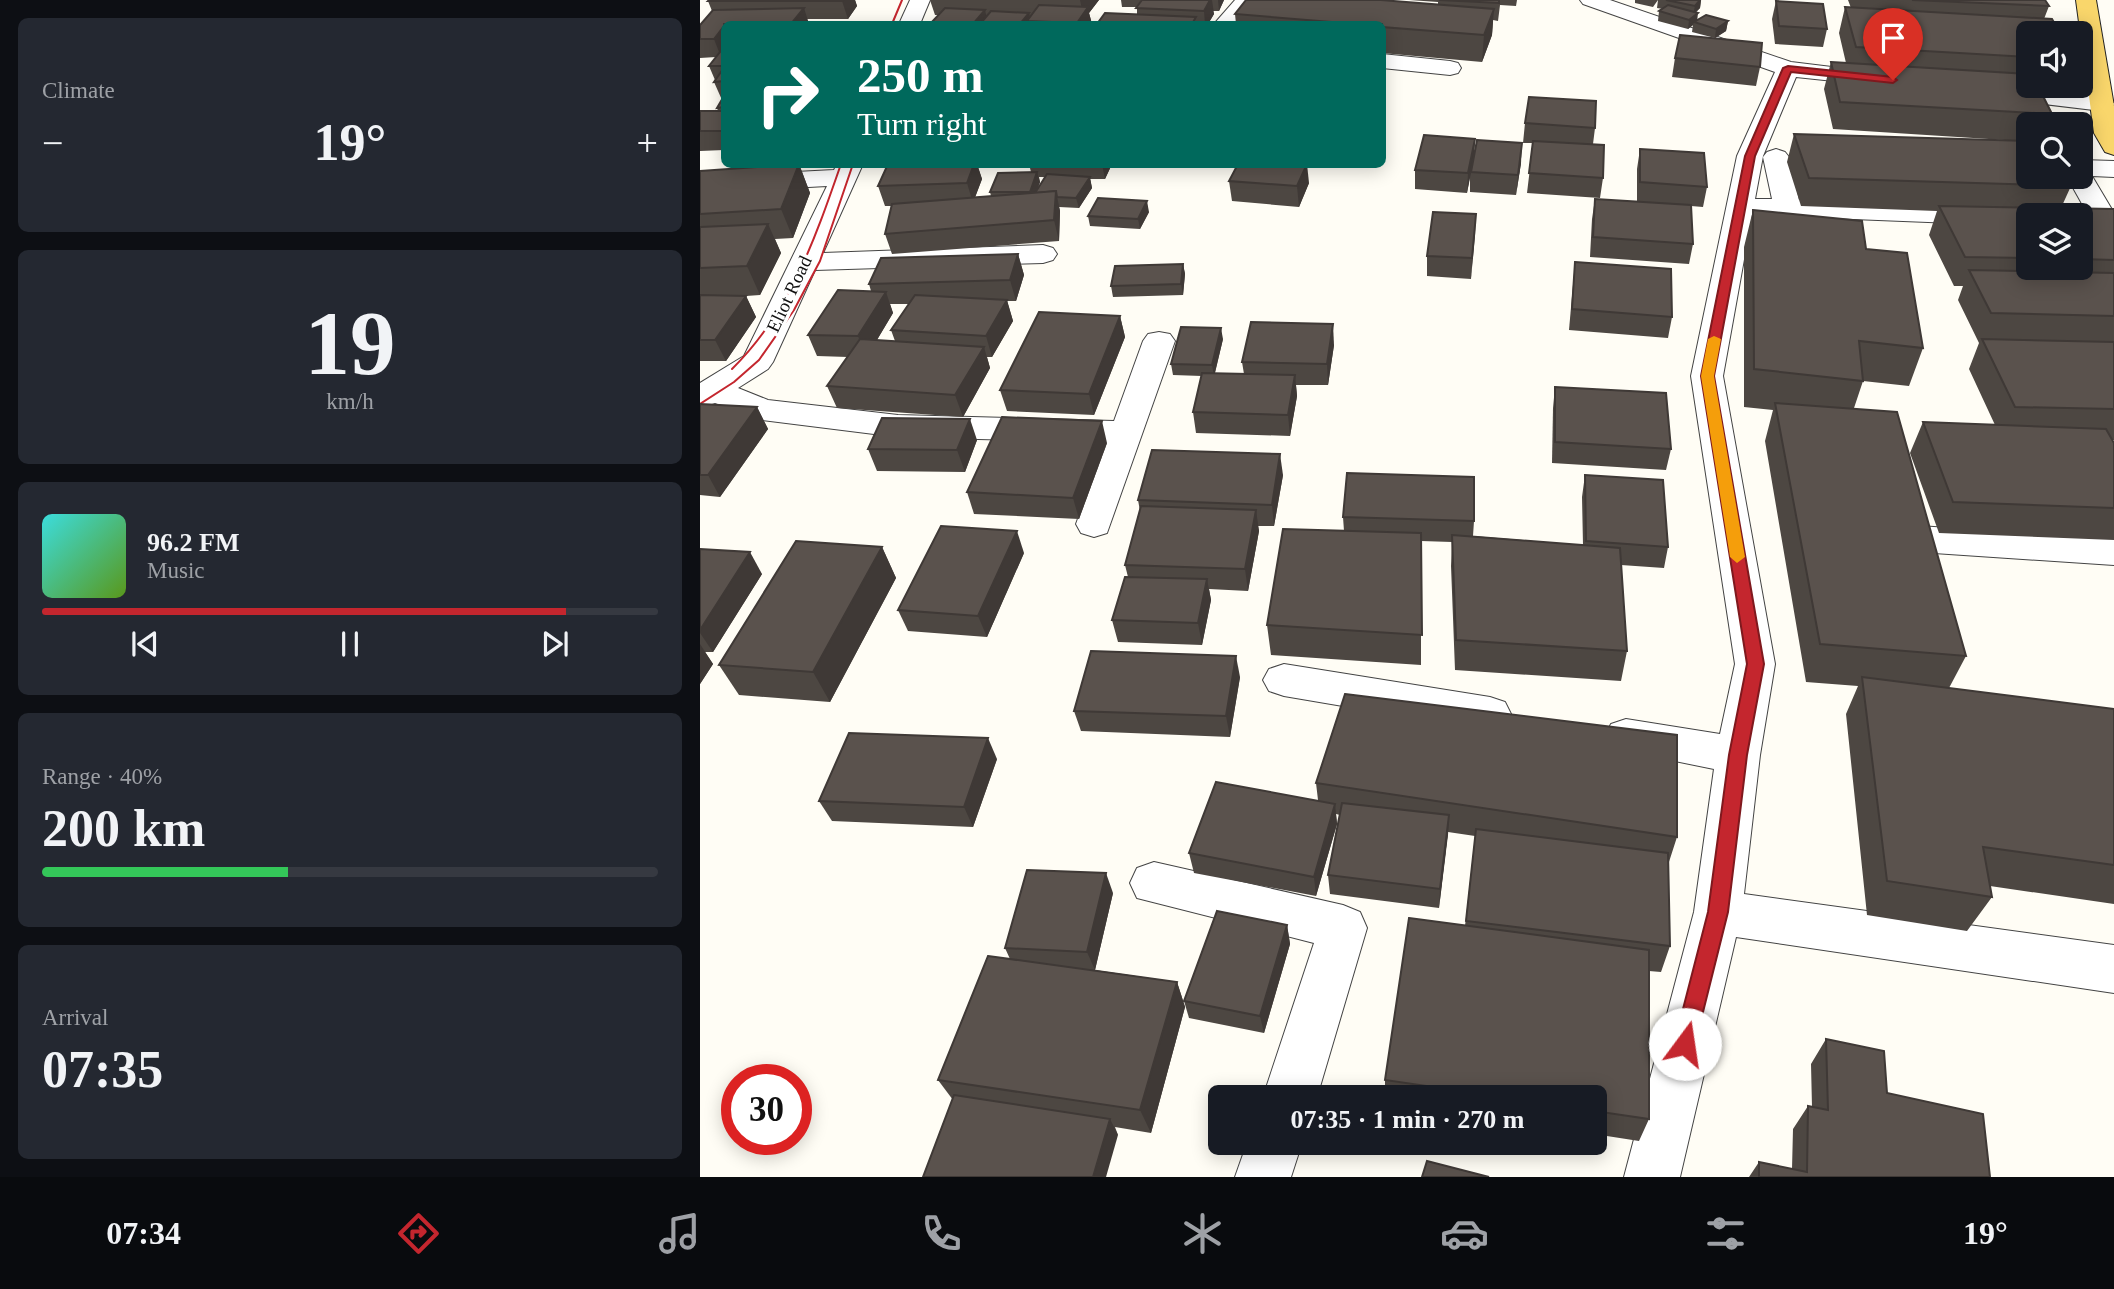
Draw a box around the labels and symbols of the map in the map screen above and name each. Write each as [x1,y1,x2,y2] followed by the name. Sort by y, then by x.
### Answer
[1863,8,1923,80] pin
[762,252,816,336] street label: Eliot Road
[1648,1007,1722,1081] position arrow
[721,1064,812,1155] speed limit sign: 30

